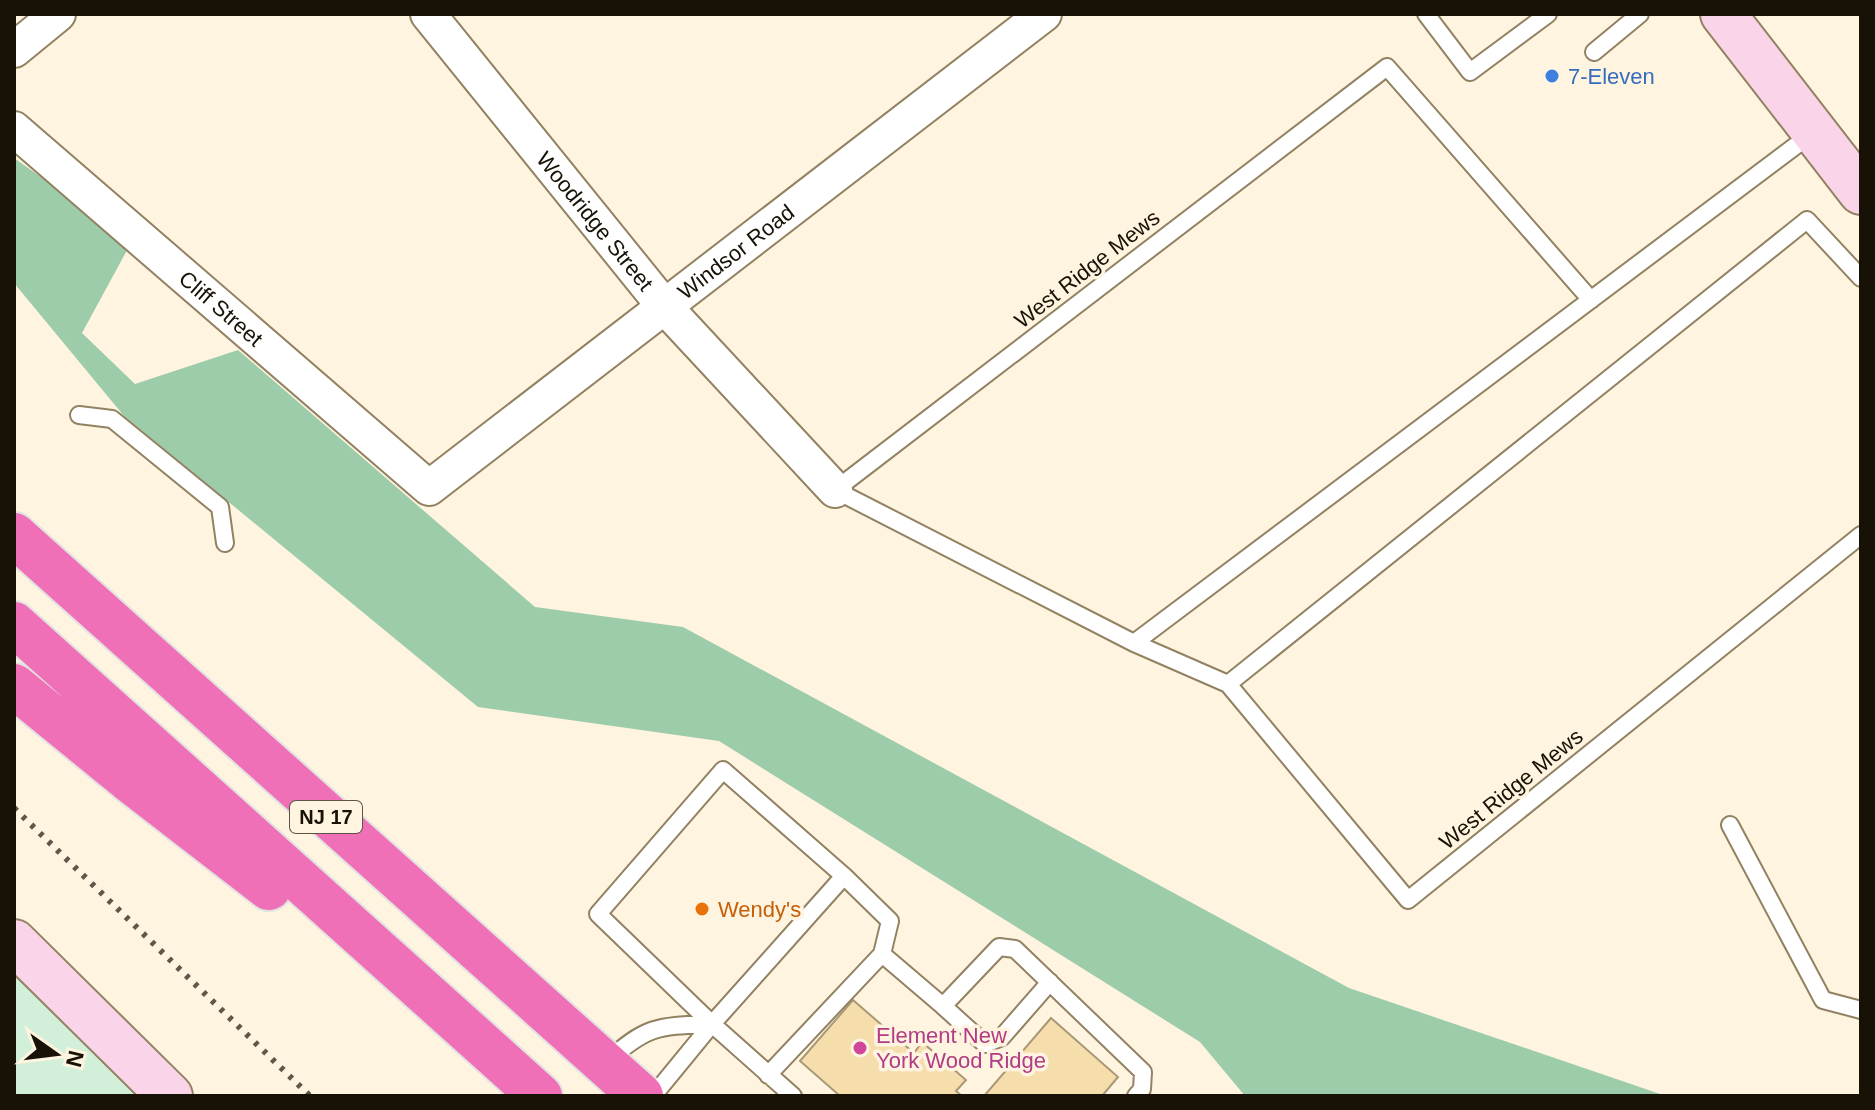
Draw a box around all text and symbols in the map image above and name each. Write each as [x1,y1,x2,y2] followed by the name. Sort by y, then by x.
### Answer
[1568,64,1655,89] place label: 7-Eleven
[1543,67,1561,85] marker: 7-Eleven
[532,147,659,295] street label: Woodridge Street
[673,199,799,304] street label: Windsor Road
[1010,205,1164,333] street label: West Ridge Mews
[174,265,268,351] street label: Cliff Street
[1434,724,1588,854] street label: West Ridge Mews
[290,801,362,833] road number: NJ 17
[718,897,801,922] place label: Wendy's
[693,900,711,918] marker: Wendy's
[16,1014,96,1094] north arrow
[876,1023,1046,1073] place label: Element New York Wood Ridge
[851,1039,869,1057] marker: Element New York Wood Ridge
[61,1048,89,1069] text: N

